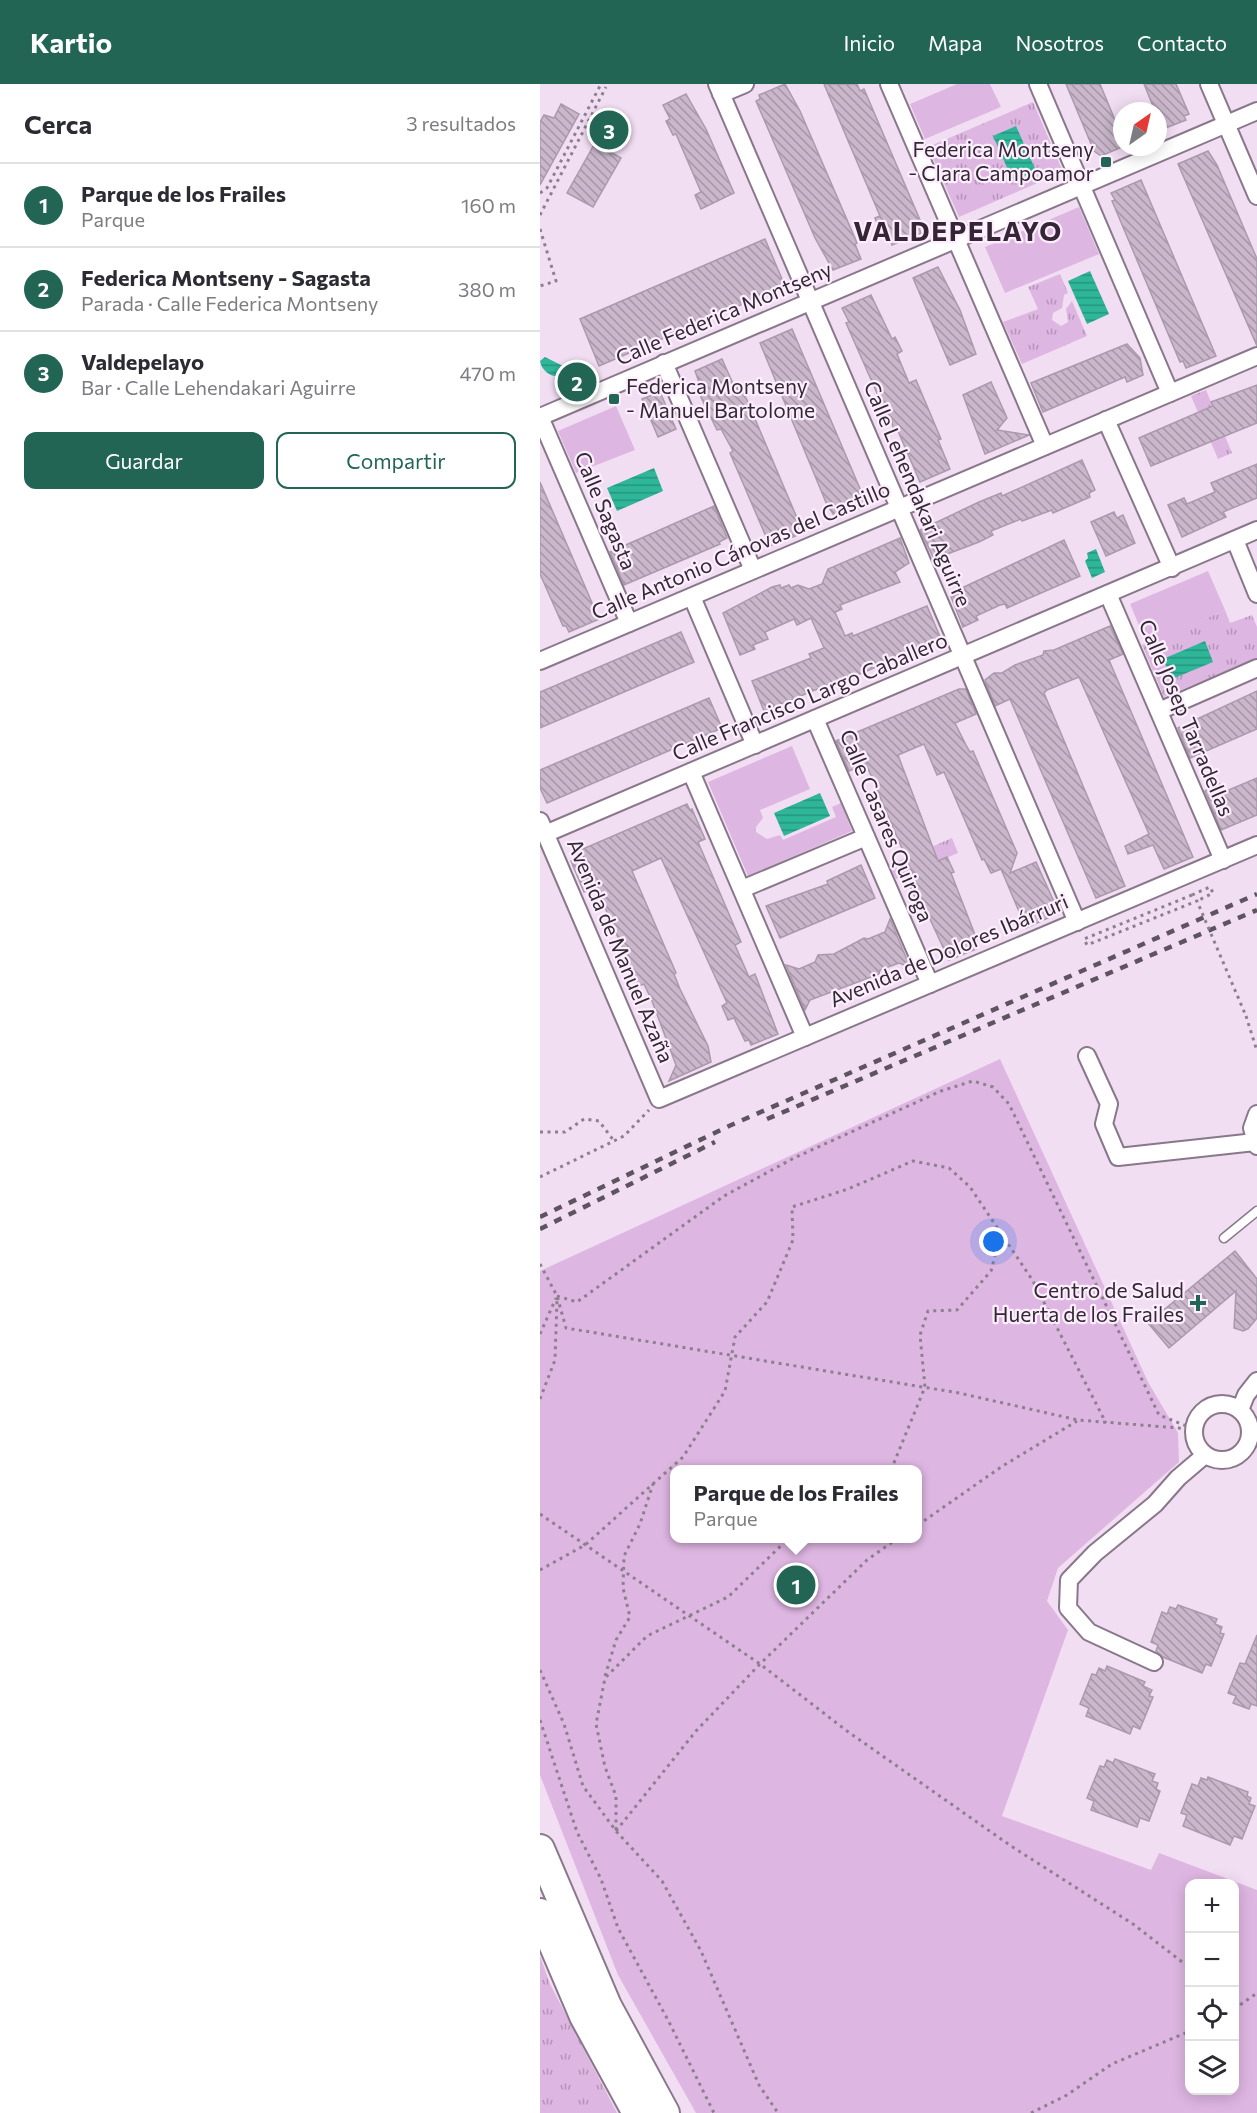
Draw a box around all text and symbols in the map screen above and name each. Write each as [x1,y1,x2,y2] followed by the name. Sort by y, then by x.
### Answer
[30,25,112,59] text: Kartio
[843,30,895,55] text: Inicio
[928,30,982,55] text: Mapa
[1015,30,1104,55] text: Nosotros
[1137,30,1227,55] text: Contacto
[1113,102,1167,156] north arrow
[24,108,92,139] text: Cerca
[590,108,628,152] pin: 3
[406,111,516,135] text: 3 resultados
[908,136,1094,185] place label: Federica Montseny - Clara Campoamor
[1099,155,1113,169] marker: Federica Montseny - Clara Campoamor
[81,180,286,207] text: Parque de los Frailes
[39,193,48,217] text: 1
[461,193,516,217] text: 160 m
[81,207,145,231] text: Parque
[853,214,1063,247] district label: VALDEPELAYO
[611,256,836,370] street label: Calle Federica Montseny
[81,264,371,291] text: Federica Montseny - Sagasta
[38,277,49,301] text: 2
[458,277,516,301] text: 380 m
[81,291,378,315] text: Parada · Calle Federica Montseny
[81,348,204,375] text: Valdepelayo
[558,360,597,404] pin: 2
[38,361,49,385] text: 3
[460,361,516,385] text: 470 m
[626,373,815,422] place label: Federica Montseny - Manuel Bartolome
[81,375,356,399] text: Bar · Calle Lehendakari Aguirre
[859,377,977,610] street label: Calle Lehendakari Aguirre
[607,392,621,406] marker: Federica Montseny - Manuel Bartolome
[24,432,264,489] button: Guardar
[276,432,516,489] button: Compartir
[570,448,642,573] street label: Calle Sagasta
[587,475,893,624] street label: Calle Antonio Cánovas del Castillo
[1135,615,1240,820] street label: Calle Josep Tarradellas
[668,626,951,765] street label: Calle Francisco Largo Caballero
[835,725,939,925] street label: Calle Casares Quiroga
[563,835,680,1066] street label: Avenida de Manuel Azaña
[825,888,1072,1011] street label: Avenida de Dolores Ibárruri
[979,1227,1008,1256] your location
[993,1277,1184,1326] place label: Centro de Salud Huerta de los Frailes
[1189,1294,1207,1312] marker: Centro de Salud Huerta de los Frailes
[670,1465,922,1543] popup
[694,1479,898,1506] text: Parque de los Frailes
[694,1506,758,1530] text: Parque
[776,1562,816,1608] pin: 1
[1185,1879,1239,2095] map controls
[1185,1879,1239,1933] button: +
[1185,1933,1239,1987] button: −
[1185,1987,1239,2041] button: locate
[1185,2041,1239,2095] button: layers

